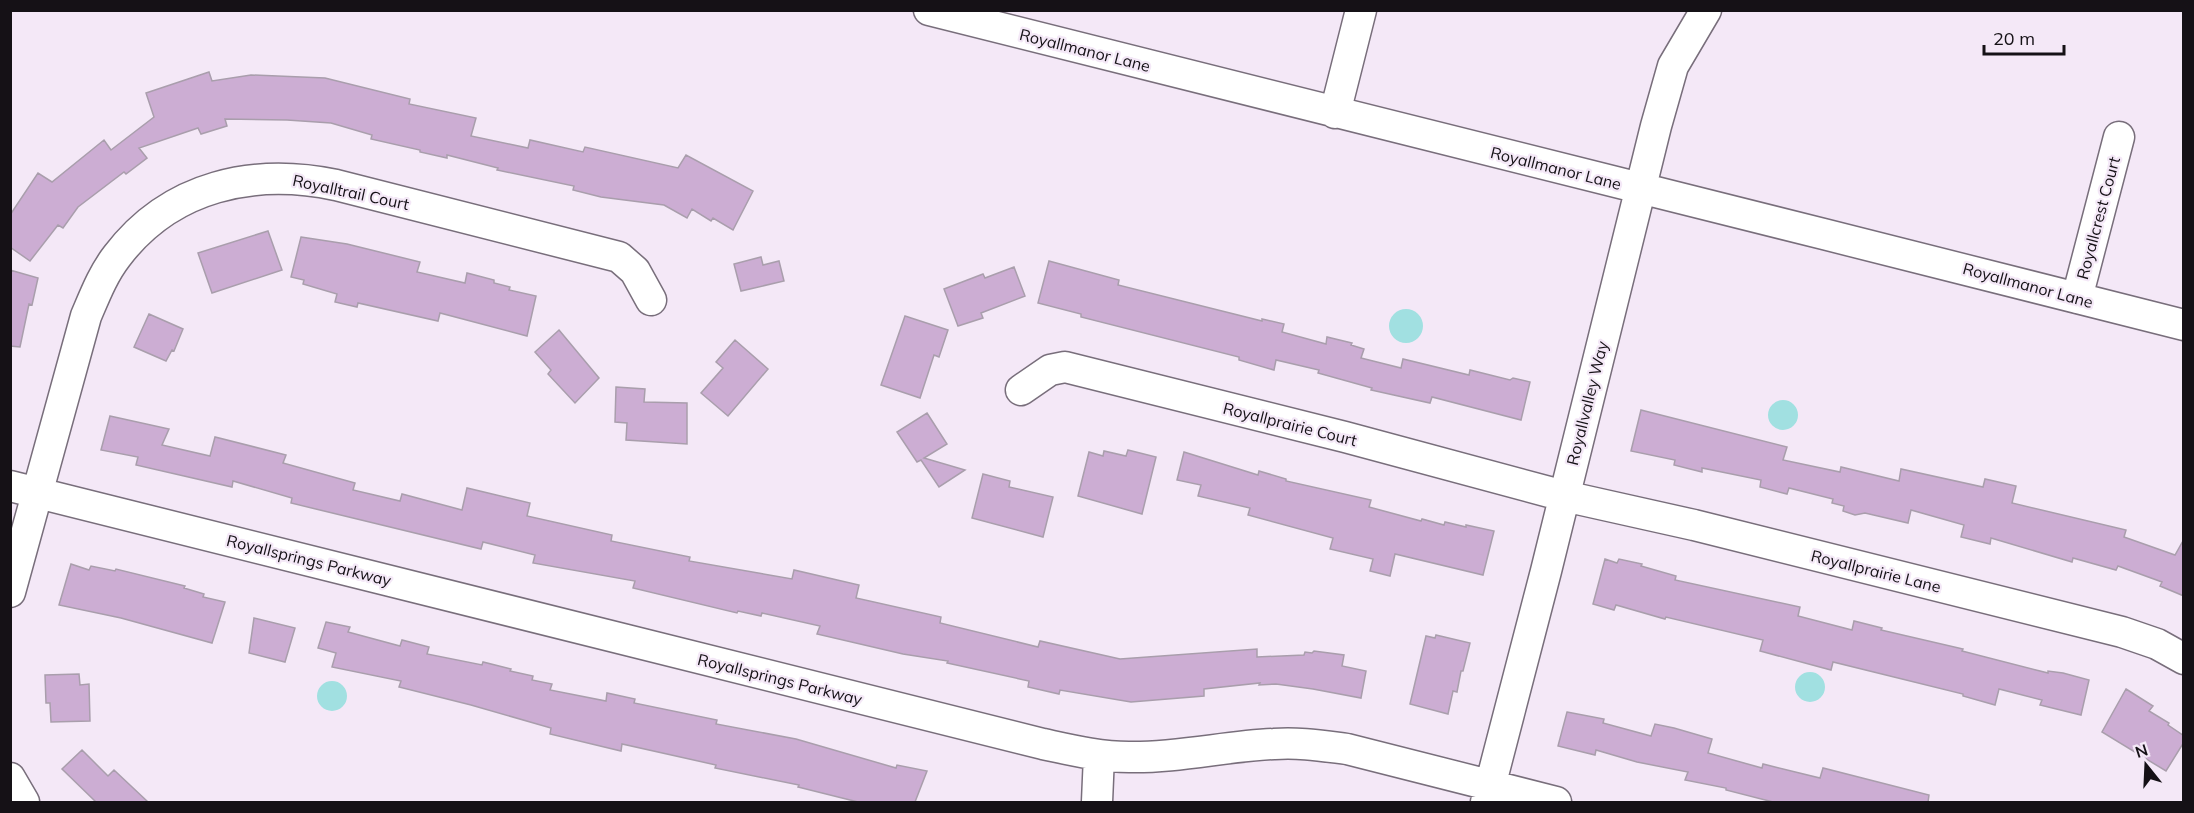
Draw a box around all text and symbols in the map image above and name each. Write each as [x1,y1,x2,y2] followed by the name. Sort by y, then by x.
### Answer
[1984,18,2064,56] scale bar
[1018,24,1152,76] street label: Royallmanor Lane
[1993,27,2035,50] text: 20 m
[1489,142,1623,194] street label: Royallmanor Lane
[2072,154,2124,281] street label: Royallcrest Court
[291,170,412,214] street label: Royalltrail Court
[1961,258,2095,312] street label: Royallmanor Lane
[1562,338,1612,467] street label: Royallvalley Way
[1221,398,1359,450] street label: Royallprairie Court
[225,530,394,590] street label: Royallsprings Parkway
[1809,545,1943,597] street label: Royallprairie Lane
[696,649,865,709] street label: Royallsprings Parkway
[2116,735,2176,795] north arrow
[2133,739,2150,762] text: N

